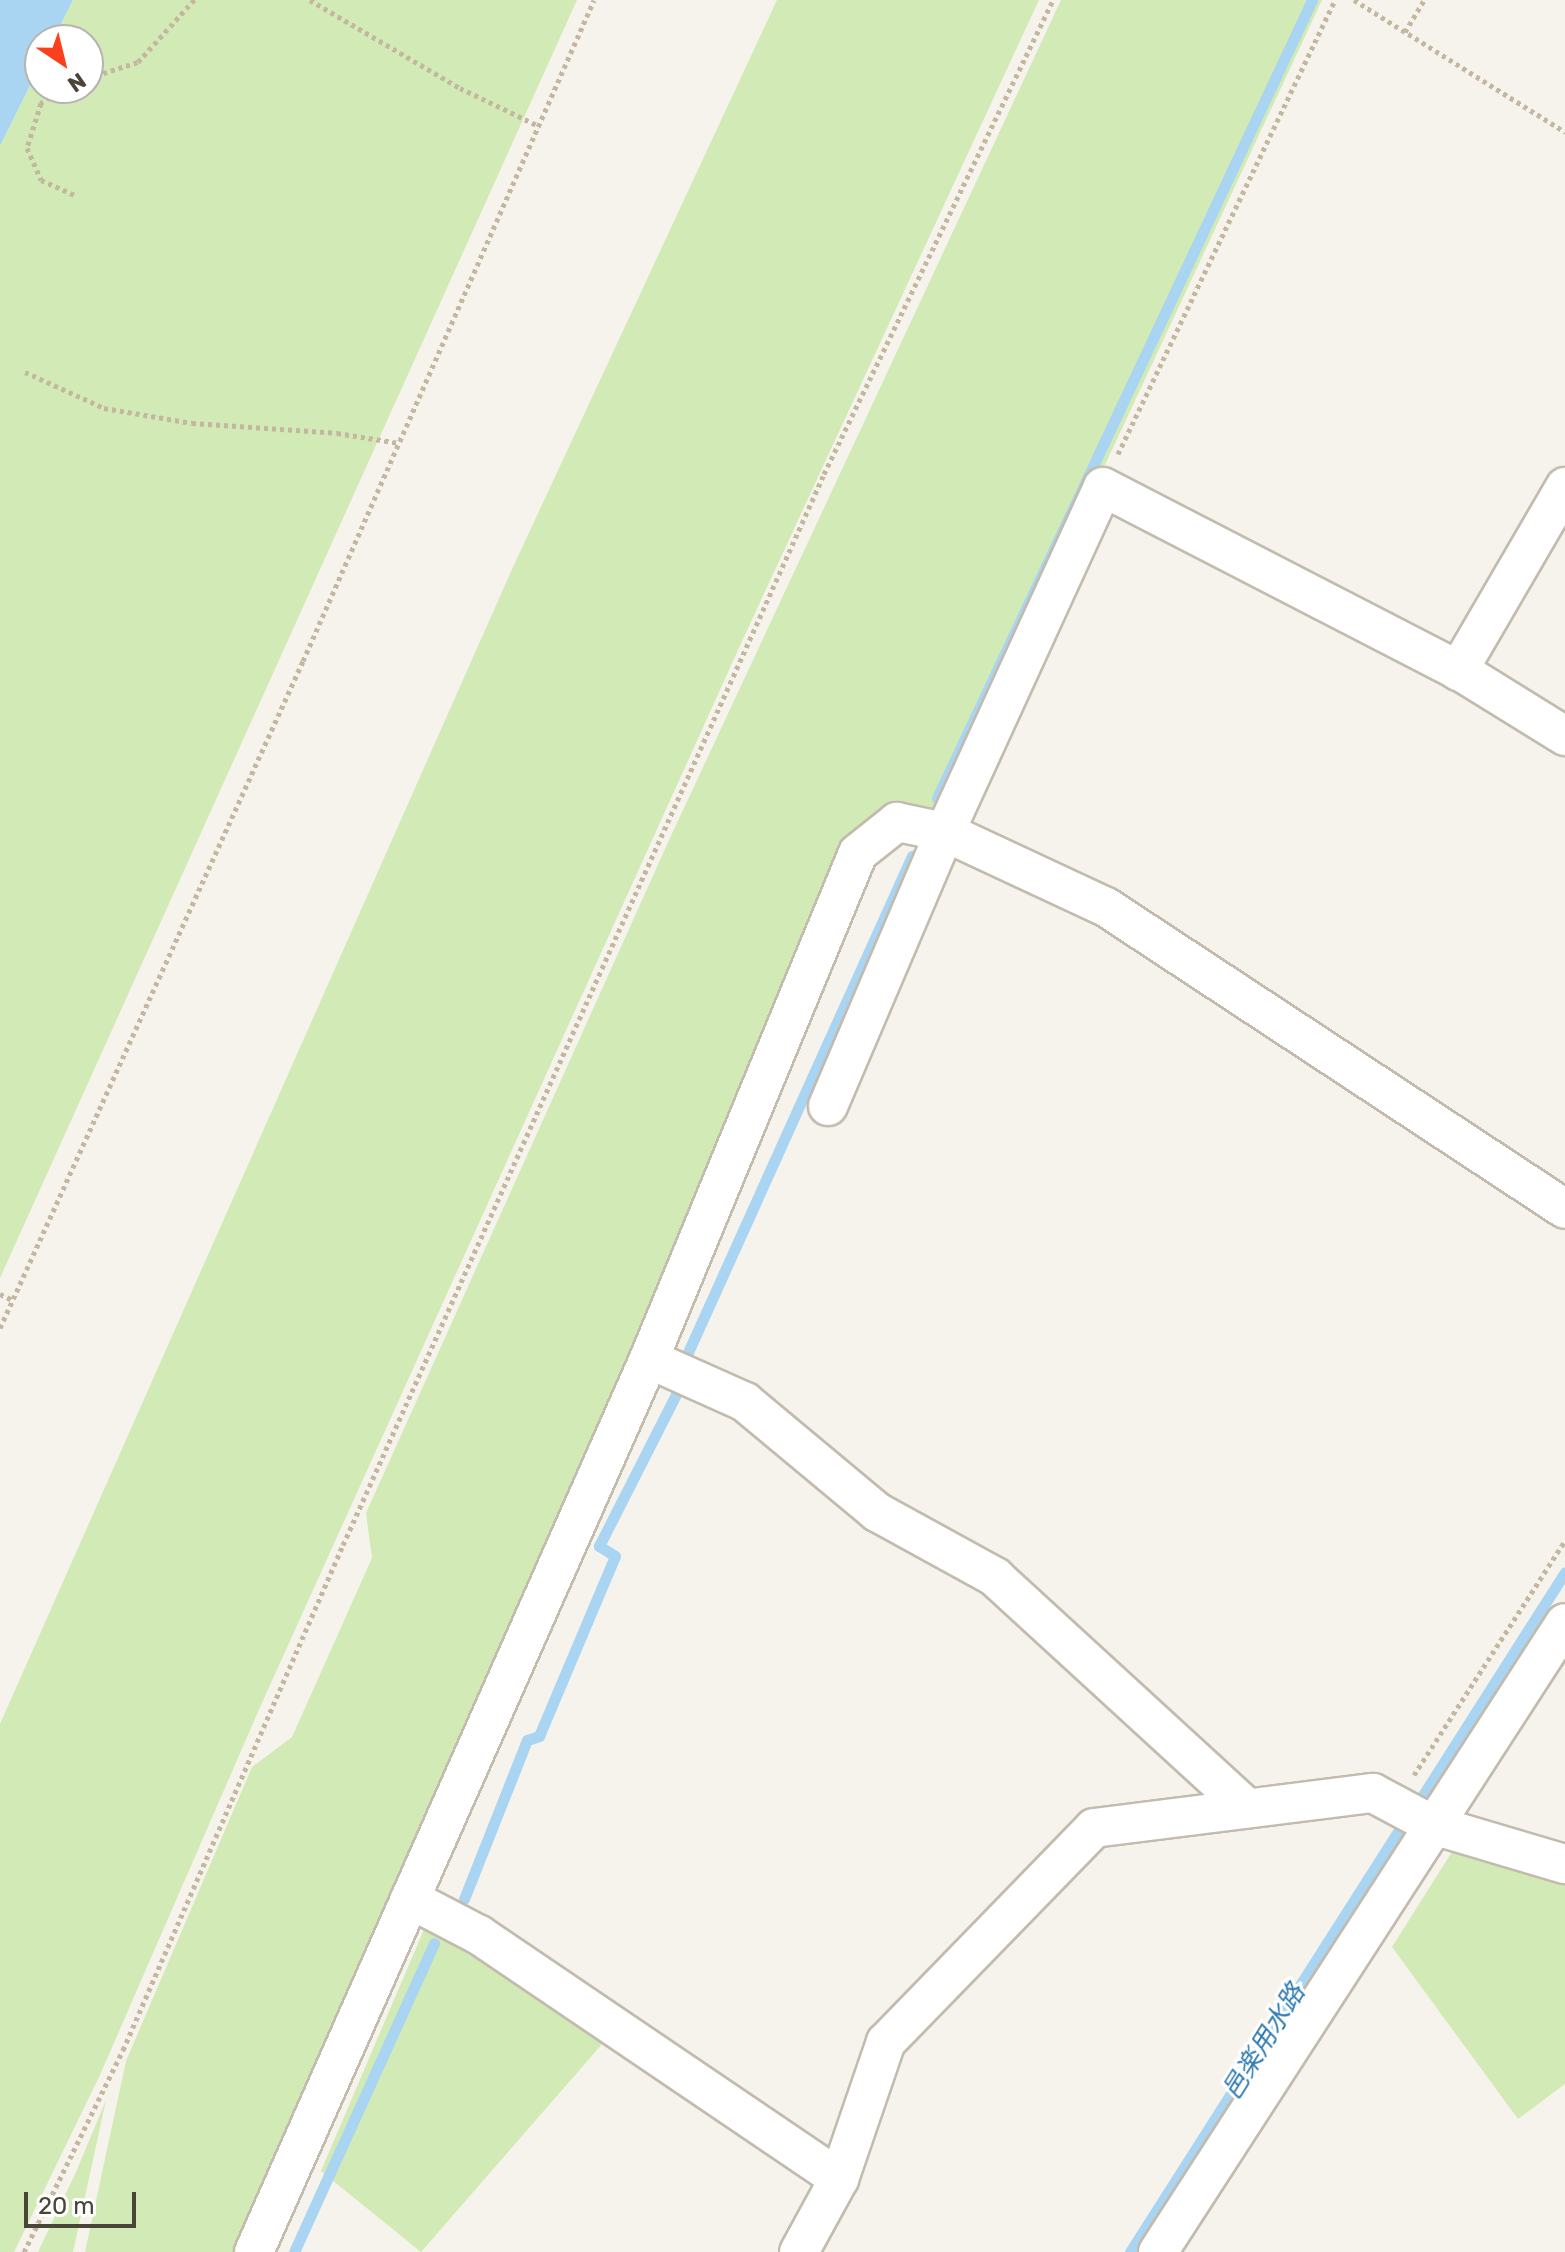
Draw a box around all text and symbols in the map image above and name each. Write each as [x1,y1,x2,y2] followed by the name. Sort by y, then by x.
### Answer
[24,24,104,104] north arrow
[63,67,91,98] text: N
[1216,1979,1312,2105] water label: 邑楽用水路
[28,2176,140,2226] scale bar
[38,2192,95,2220] text: 20 m

